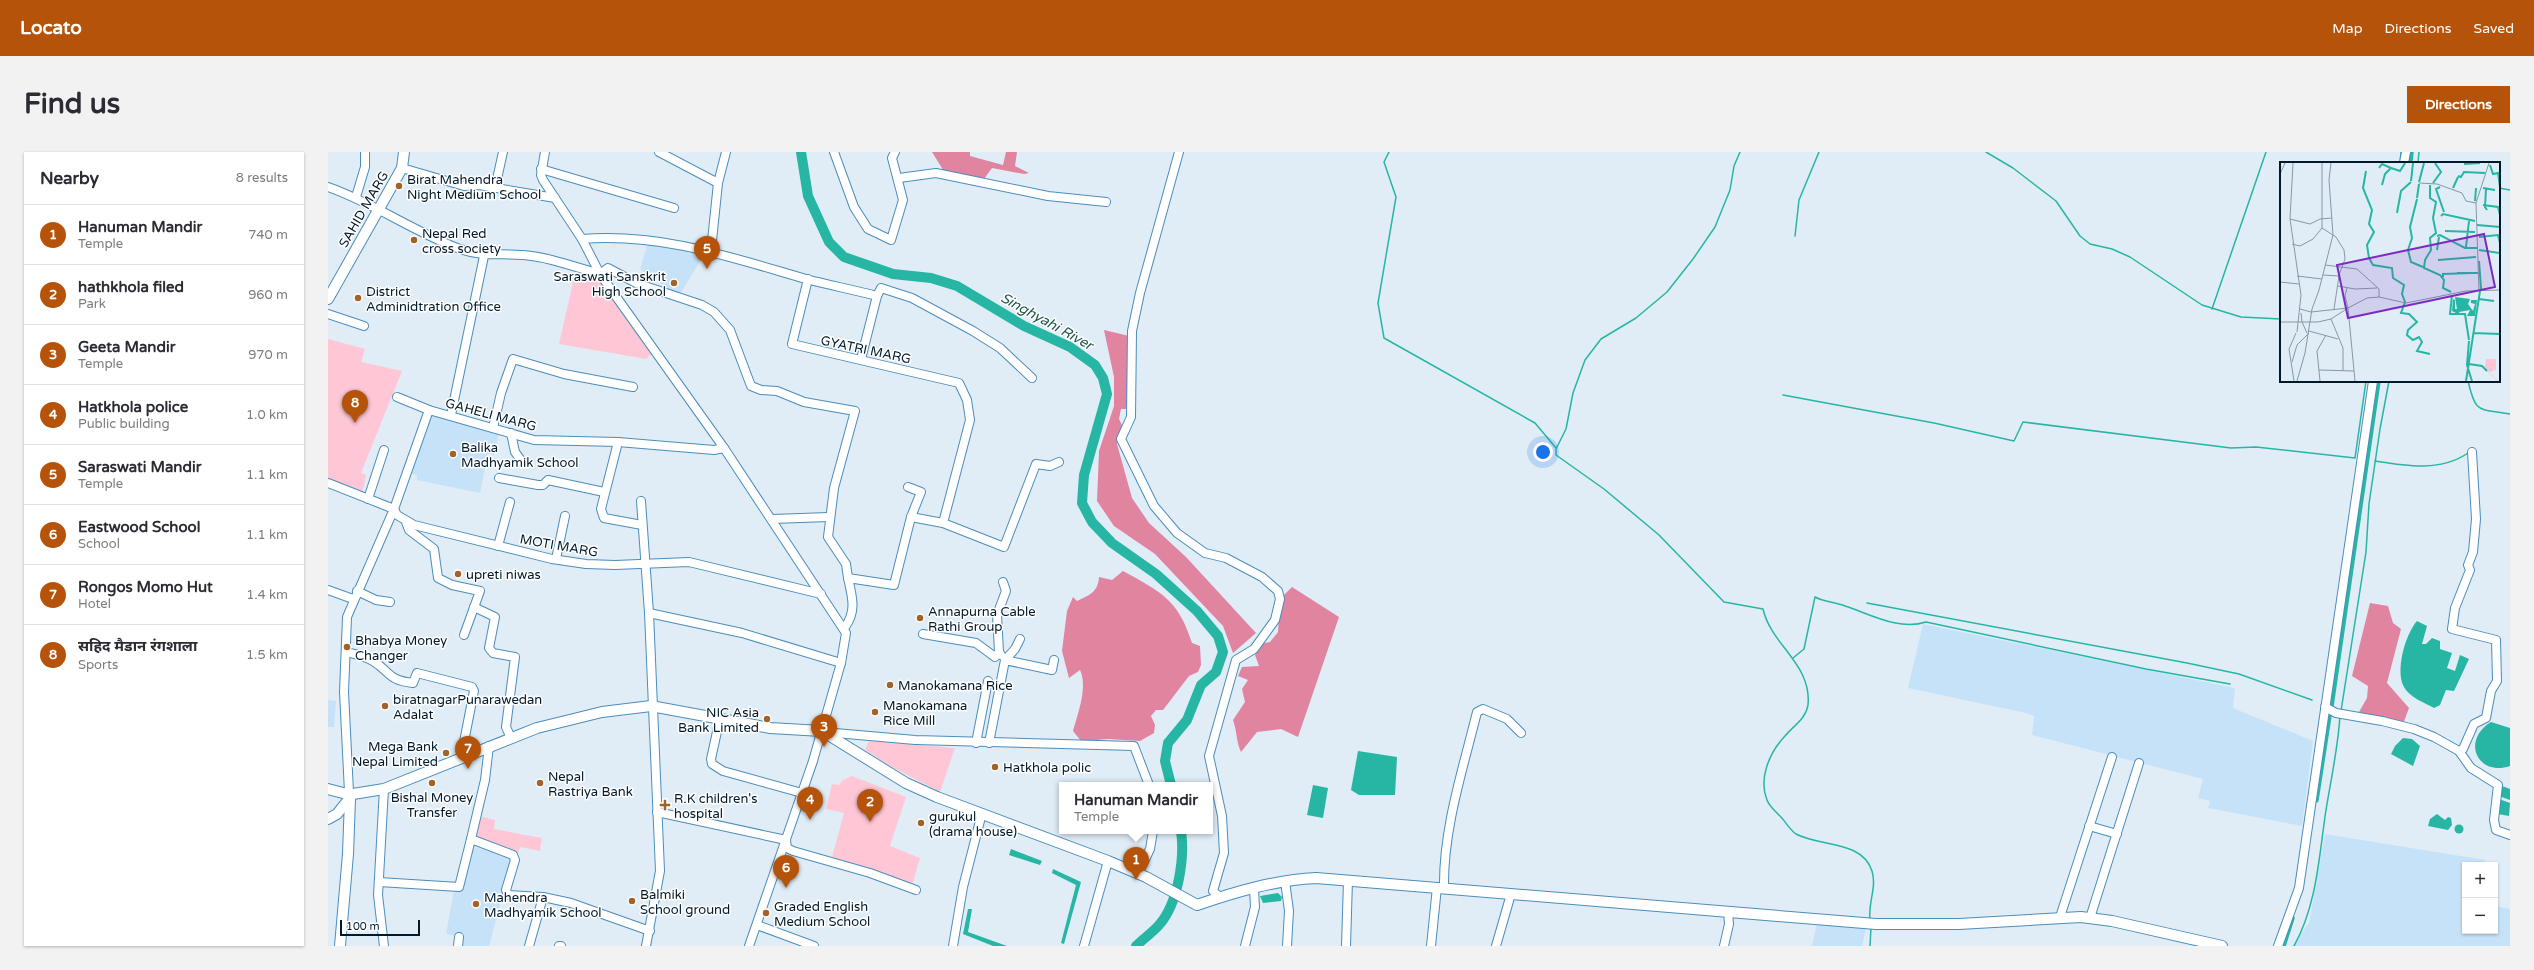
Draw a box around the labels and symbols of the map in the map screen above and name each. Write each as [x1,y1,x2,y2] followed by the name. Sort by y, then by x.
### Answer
[2280,162,2500,382] inset map
[336,168,392,251] street label: SAHID MARG
[407,172,541,203] place label: Birat Mahendra Night Medium School
[394,181,404,191] marker: Birat Mahendra Night Medium School
[422,226,501,257] place label: Nepal Red cross society
[409,235,419,245] marker: Nepal Red cross society
[694,236,720,269] pin: 5
[554,269,666,300] place label: Saraswati Sanskrit High School
[669,278,679,288] marker: Saraswati Sanskrit High School
[366,284,501,315] place label: District Adminidtration Office
[998,289,1097,355] water label: Singhyahi River
[353,293,363,303] marker: District Adminidtration Office
[819,333,912,367] street label: GYATRI MARG
[342,390,368,423] pin: 8
[443,395,538,435] street label: GAHELI MARG
[461,440,579,471] place label: Balika Madhyamik School
[1533,442,1553,462] your location
[448,449,458,459] marker: Balika Madhyamik School
[518,531,599,561] street label: MOTI MARG
[466,567,541,583] place label: upreti niwas
[453,569,463,579] marker: upreti niwas
[928,604,1036,635] place label: Annapurna Cable Rathi Group
[915,613,925,623] marker: Annapurna Cable Rathi Group
[355,633,447,664] place label: Bhabya Money Changer
[342,642,352,652] marker: Bhabya Money Changer
[898,678,1013,694] place label: Manokamana Rice
[885,680,895,690] marker: Manokamana Rice
[393,692,542,723] place label: biratnagarPunarawedan Adalat
[883,698,967,729] place label: Manokamana Rice Mill
[380,701,390,711] marker: biratnagarPunarawedan Adalat
[678,705,759,736] place label: NIC Asia Bank Limited
[870,707,880,717] marker: Manokamana Rice Mill
[762,714,772,724] marker: NIC Asia Bank Limited
[811,714,837,747] pin: 3
[455,736,481,769] pin: 7
[352,739,438,770] place label: Mega Bank Nepal Limited
[441,748,451,758] marker: Mega Bank Nepal Limited
[1003,760,1091,776] place label: Hatkhola polic
[990,762,1000,772] marker: Hatkhola polic
[548,769,633,800] place label: Nepal Rastriya Bank
[427,778,437,788] marker: Bishal Money Transfer
[535,778,545,788] marker: Nepal Rastriya Bank
[797,787,823,820] pin: 4
[857,789,883,822] pin: 2
[391,790,473,821] place label: Bishal Money Transfer
[674,791,757,822] place label: R.K children's hospital
[659,799,671,811] marker: R.K children's hospital
[929,809,1017,840] place label: gurukul (drama house)
[916,818,926,828] marker: gurukul (drama house)
[1123,847,1149,880] pin: 1
[773,855,799,888] pin: 6
[640,887,730,918] place label: Balmiki School ground
[484,890,602,921] place label: Mahendra Madhyamik School
[627,896,637,906] marker: Balmiki School ground
[471,899,481,909] marker: Mahendra Madhyamik School
[774,899,870,930] place label: Graded English Medium School
[761,908,771,918] marker: Graded English Medium School
[340,918,420,937] scale bar

